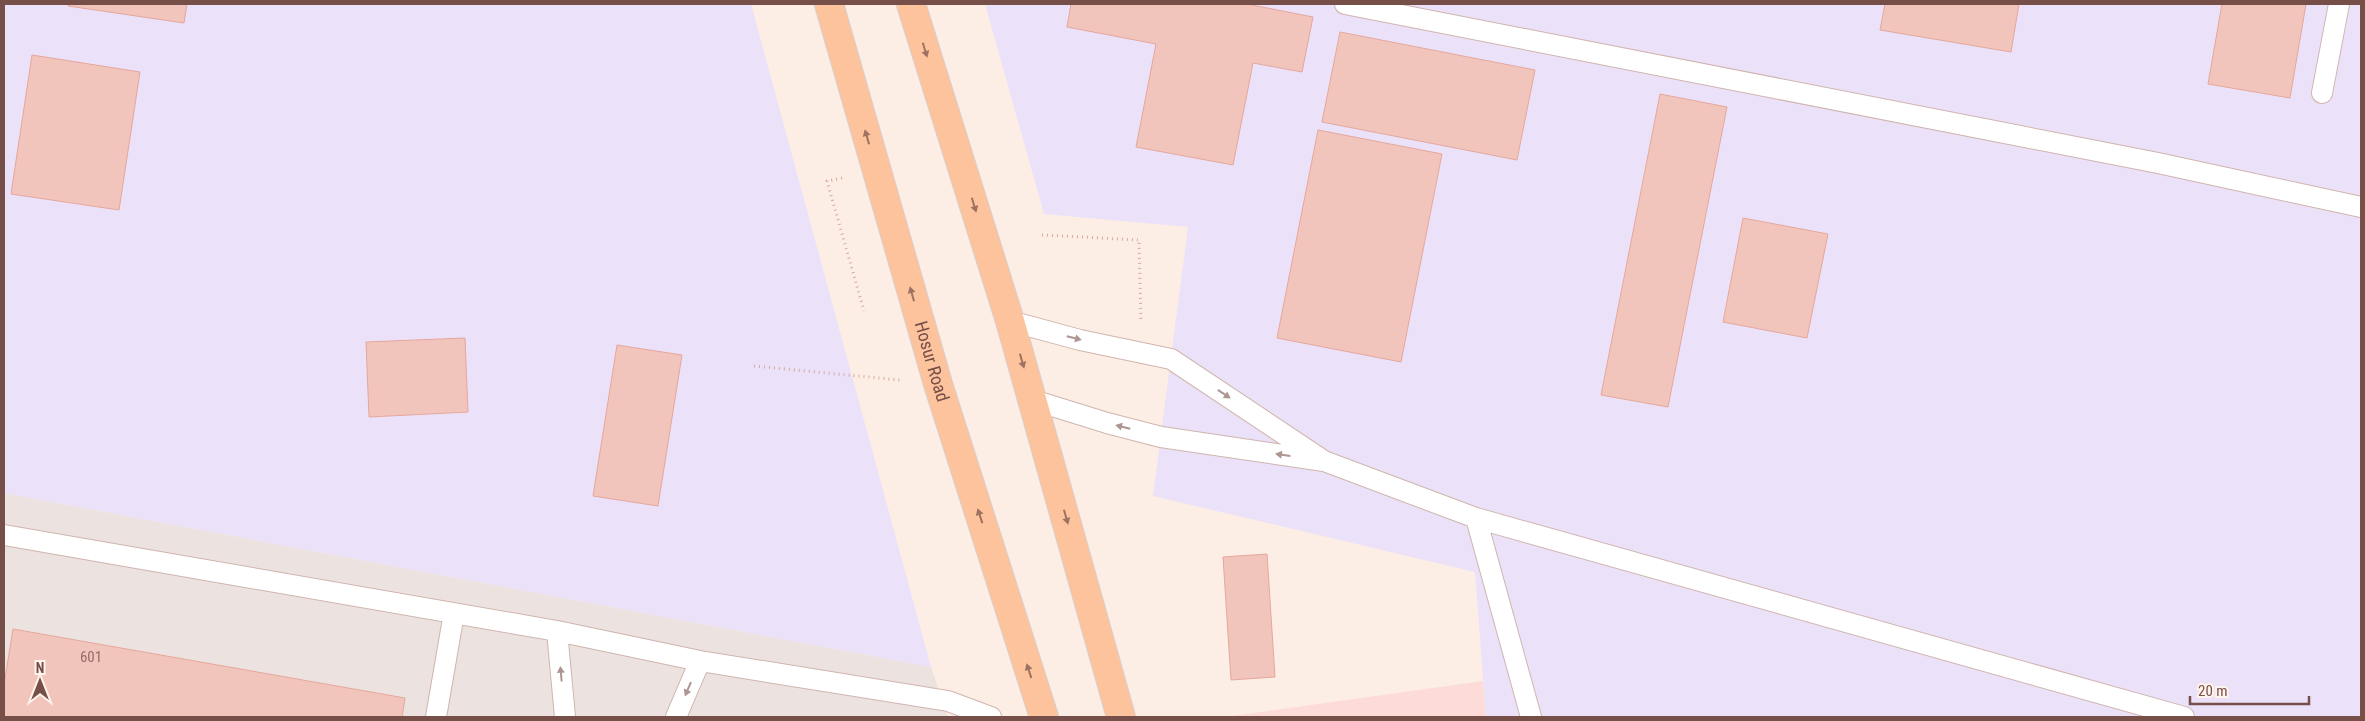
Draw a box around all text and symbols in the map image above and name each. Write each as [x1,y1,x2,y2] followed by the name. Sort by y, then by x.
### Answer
[922,43,930,58] one-way arrow
[863,130,871,145] one-way arrow
[970,198,978,213] one-way arrow
[908,286,916,301] one-way arrow
[911,319,954,404] street label: Hosur Road
[1067,334,1082,342] one-way arrow
[1018,353,1026,368] one-way arrow
[1217,389,1230,399] one-way arrow
[1116,423,1131,431] one-way arrow
[1275,451,1291,459] one-way arrow
[976,508,984,523] one-way arrow
[1062,510,1070,525] one-way arrow
[80,648,102,666] house number: 601
[15,656,65,706] north arrow
[36,660,44,676] text: N
[1025,663,1032,678] one-way arrow
[556,666,564,682] one-way arrow
[2190,674,2309,706] scale bar
[683,682,691,696] one-way arrow
[2198,682,2228,700] text: 20 m

